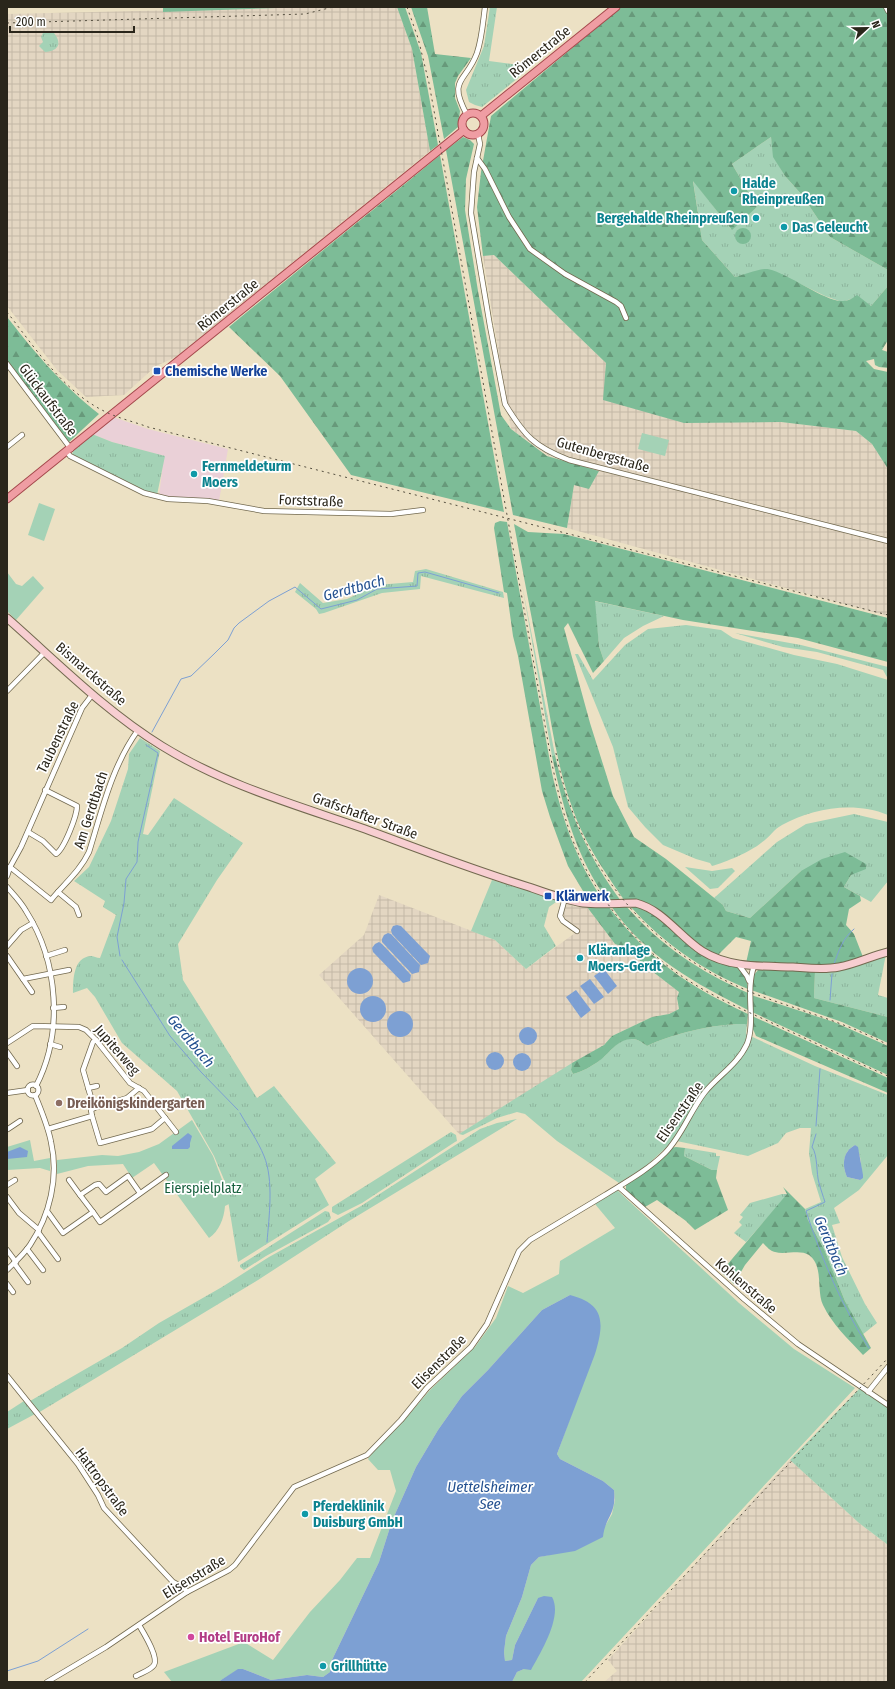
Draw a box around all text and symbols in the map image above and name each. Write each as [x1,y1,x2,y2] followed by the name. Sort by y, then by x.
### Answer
[10,8,134,34] scale bar
[847,8,887,48] north arrow
[16,15,46,29] text: 200 m
[869,19,883,30] text: N
[506,22,574,82] street label: Römerstraße
[742,175,824,208] place label: Halde Rheinpreußen
[729,186,739,196] marker: Halde Rheinpreußen
[597,210,748,227] place label: Bergehalde Rheinpreußen
[751,213,761,223] marker: Bergehalde Rheinpreußen
[792,219,869,236] place label: Das Geleucht
[779,222,789,232] marker: Das Geleucht
[194,275,262,335] street label: Römerstraße
[15,361,81,440] street label: Glückaufstraße
[165,363,267,380] place label: Chemische Werke
[152,366,162,376] marker: Chemische Werke
[555,434,651,476] street label: Gutenbergstraße
[202,458,292,491] place label: Fernmeldeturm Moers
[189,469,199,479] marker: Fernmeldeturm Moers
[278,491,344,511] street label: Forststraße
[321,571,387,605] water label: Gerdtbach
[52,639,130,709] street label: Bismarckstraße
[33,698,83,776] street label: Taubenstraße
[70,769,112,851] street label: Am Gerdtbach
[310,789,420,843] street label: Grafschafter Straße
[556,888,610,905] place label: Klärwerk
[543,891,553,901] marker: Klärwerk
[588,942,663,975] place label: Kläranlage Moers-Gerdt
[575,953,585,963] marker: Kläranlage Moers-Gerdt
[164,1011,218,1071] water label: Gerdtbach
[91,1021,144,1079] street label: Jupiterweg
[653,1078,707,1146] street label: Elisenstraße
[67,1095,205,1112] place label: Dreikönigskindergarten
[54,1098,64,1108] marker: Dreikönigskindergarten
[164,1180,242,1197] park label: Eierspielplatz
[810,1213,852,1279] water label: Gerdtbach
[712,1255,780,1317] street label: Kohlenstraße
[408,1331,470,1393] street label: Elisenstraße
[72,1445,132,1519] street label: Hattropstraße
[447,1478,533,1513] water label: Uettelsheimer See
[313,1498,403,1531] place label: Pferdeklinik Duisburg GmbH
[300,1509,310,1519] marker: Pferdeklinik Duisburg GmbH
[160,1552,229,1602] street label: Elisenstraße
[199,1629,281,1646] place label: Hotel EuroHof
[186,1632,196,1642] marker: Hotel EuroHof
[331,1658,387,1675] place label: Grillhütte
[318,1661,328,1671] marker: Grillhütte

